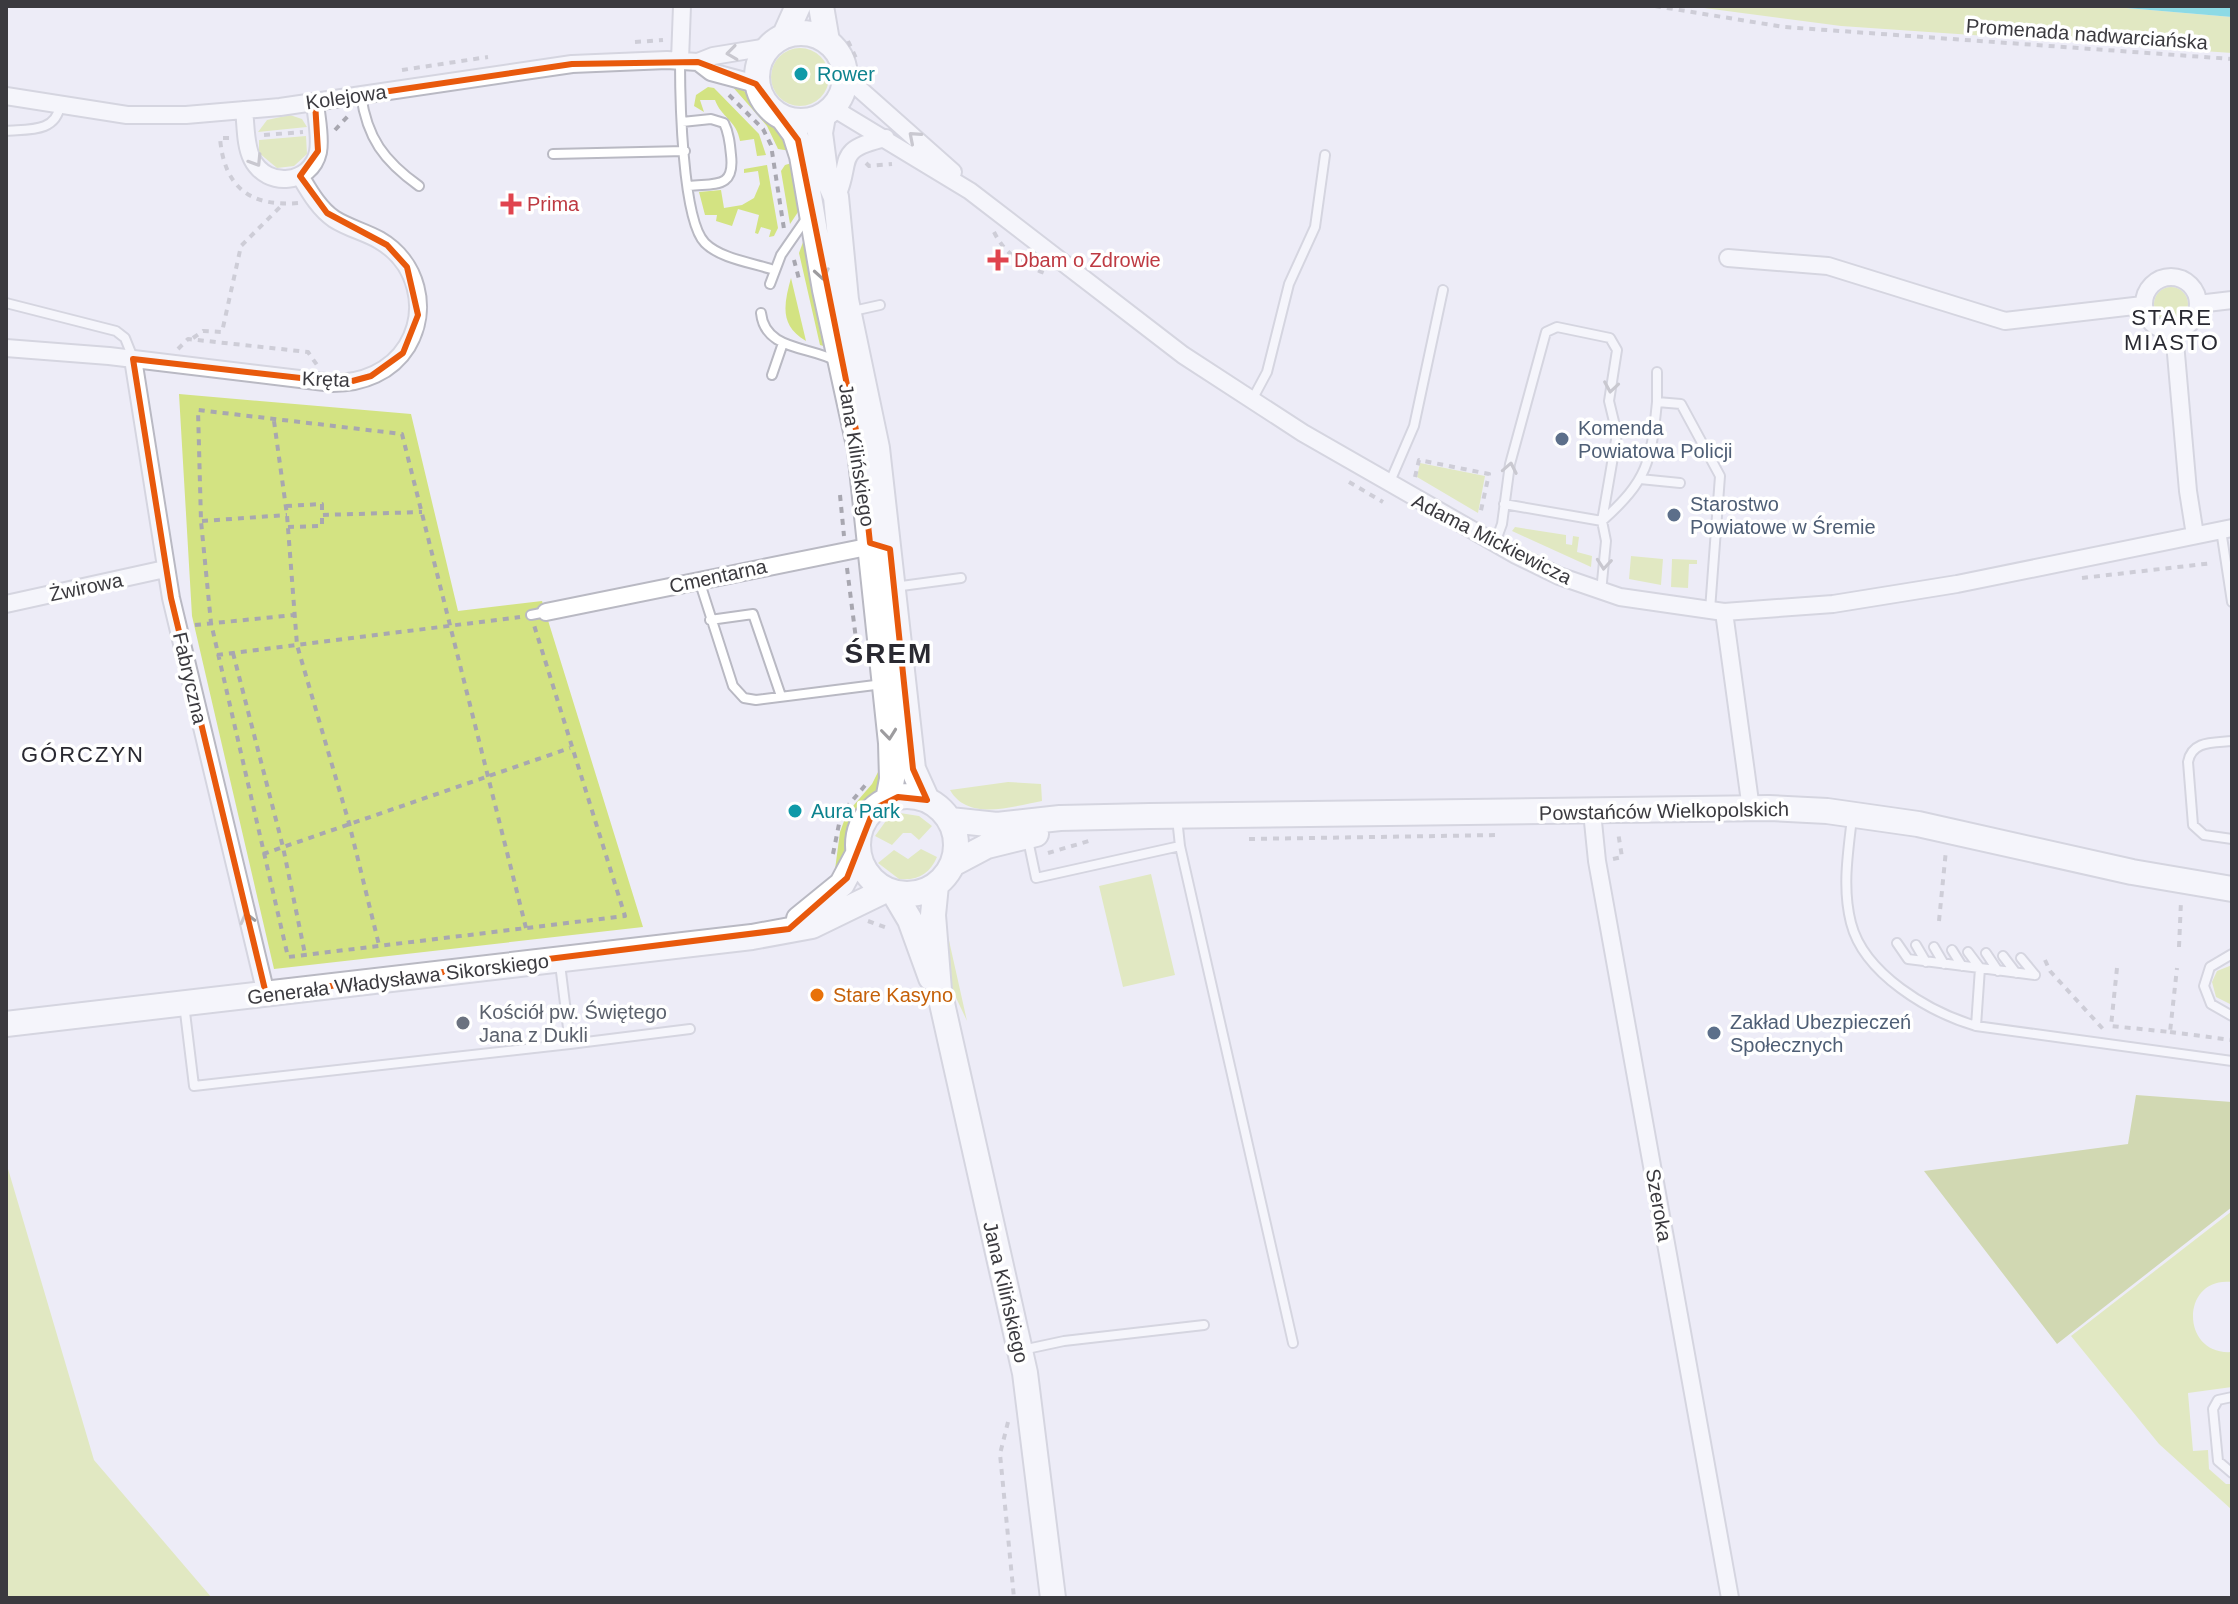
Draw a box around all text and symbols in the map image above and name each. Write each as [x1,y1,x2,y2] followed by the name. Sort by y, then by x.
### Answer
[1965,15,2210,53] street label: Promenada nadwarciańska
[725,44,739,61] one-way arrow
[817,63,875,85] place label: Rower
[792,65,810,83] marker: Rower
[304,80,389,114] street label: Kolejowa
[908,132,923,147] one-way arrow
[246,152,261,166] one-way arrow
[527,193,580,215] place label: Prima
[502,195,520,213] marker: Prima
[1014,249,1161,271] place label: Dbam o Zdrowie
[989,251,1007,269] marker: Dbam o Zdrowie
[813,267,830,281] one-way arrow
[2124,305,2220,355] district label: STARE MIASTO
[302,367,351,391] street label: Kręta
[1603,380,1620,394] one-way arrow
[835,382,879,528] street label: Jana Kilińskiego
[1578,417,1733,462] place label: Komenda Powiatowa Policji
[1553,430,1571,448] marker: Komenda Powiatowa Policji
[1500,461,1517,475] one-way arrow
[1409,489,1576,589] street label: Adama Mickiewicza
[1690,493,1876,538] place label: Starostwo Powiatowe w Śremie
[1665,506,1683,524] marker: Starostwo Powiatowe w Śremie
[667,555,770,597] street label: Cmentarna
[1595,558,1612,571] one-way arrow
[47,568,126,605] street label: Żwirowa
[169,630,211,727] street label: Fabryczna
[845,638,933,669] district label: ŚREM
[881,728,898,741] one-way arrow
[21,742,145,767] district label: GÓRCZYN
[1539,798,1789,824] street label: Powstańców Wielkopolskich
[811,800,901,822] place label: Aura Park
[786,802,804,820] marker: Aura Park
[239,912,256,926] one-way arrow
[246,950,550,1008] street label: Generała Władysława Sikorskiego
[833,984,953,1006] place label: Stare Kasyno
[808,986,826,1004] marker: Stare Kasyno
[479,1000,667,1046] place label: Kościół pw. Świętego Jana z Dukli
[1730,1011,1911,1056] place label: Zakład Ubezpieczeń Społecznych
[454,1014,472,1032] marker: Kościół pw. Świętego Jana z Dukli
[1705,1024,1723,1042] marker: Zakład Ubezpieczeń Społecznych
[1642,1167,1676,1244] street label: Szeroka
[979,1219,1033,1365] street label: Jana Kilińskiego

